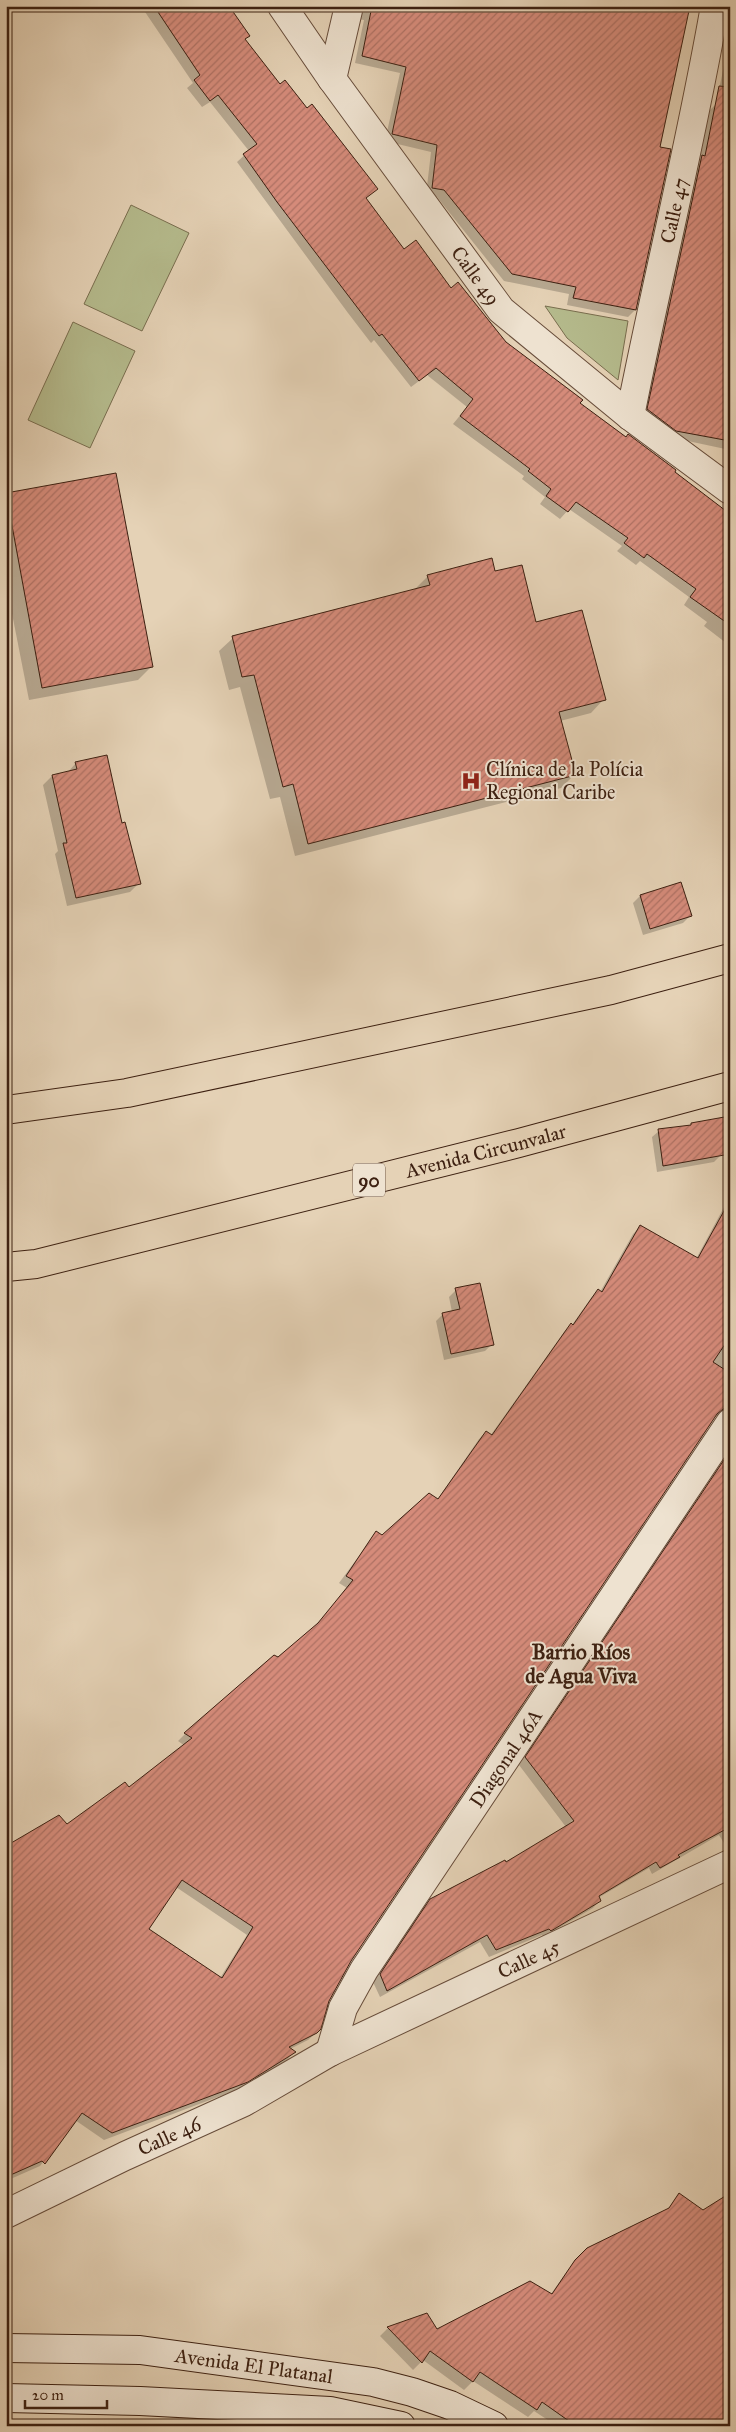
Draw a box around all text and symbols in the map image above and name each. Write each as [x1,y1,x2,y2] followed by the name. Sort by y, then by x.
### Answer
[655,176,693,246] street label: Calle 47
[446,241,505,310] street label: Calle 49
[486,757,644,805] place label: Clínica de la Polícia Regional Caribe
[460,770,482,792] hospital icon: Clínica de la Polícia Regional Caribe
[402,1119,569,1183] street label: Avenida Circunvalar
[353,1164,385,1196] road number: 90
[525,1639,638,1689] district label: Barrio Ríos de Agua Viva
[464,1704,547,1812] street label: Diagonal 46A
[494,1934,564,1984] street label: Calle 45
[134,2111,205,2161] street label: Calle 46
[173,2343,335,2388] street label: Avenida El Platanal
[25,2377,108,2409] scale bar
[32,2386,64,2404] text: 20 m

